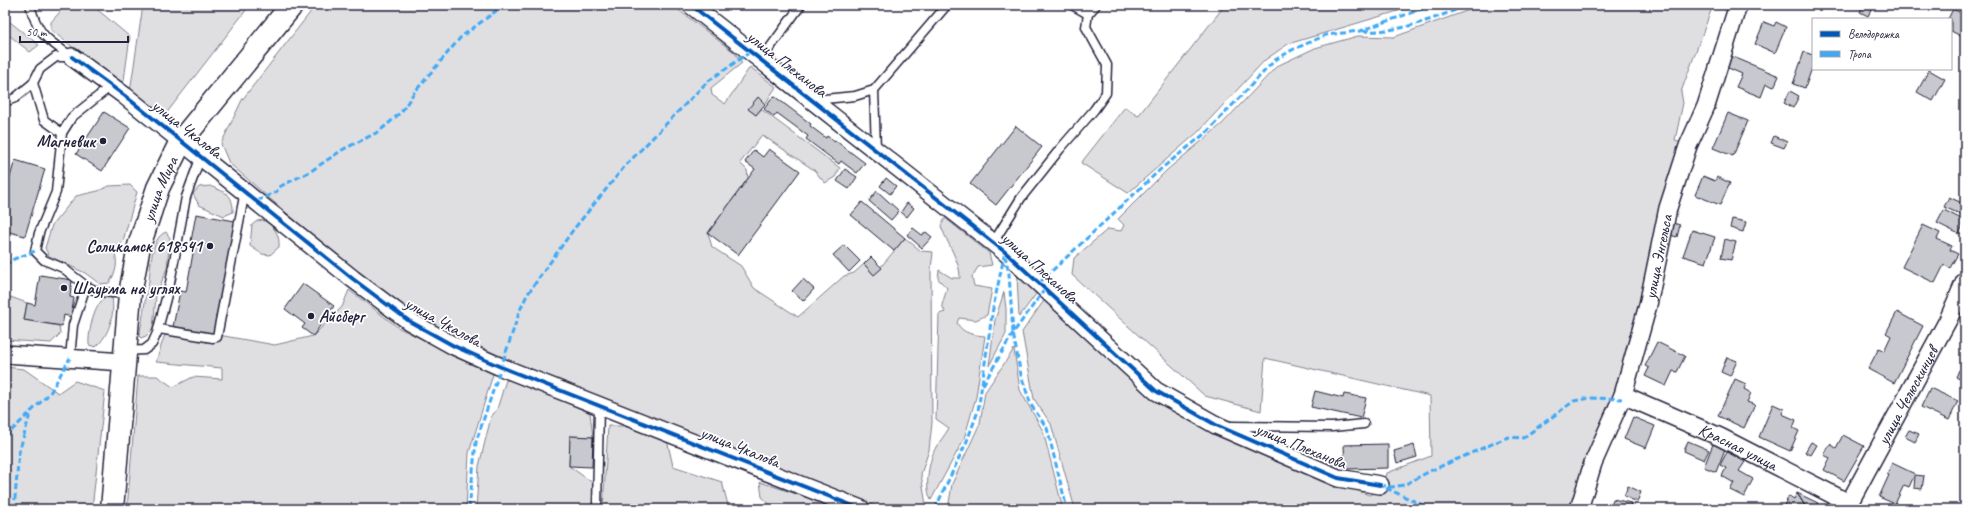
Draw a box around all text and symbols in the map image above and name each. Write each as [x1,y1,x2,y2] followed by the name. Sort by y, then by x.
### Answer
[20,18,128,44] scale bar
[1812,18,1952,70] legend
[26,24,48,40] text: 50 m
[742,26,833,103] street label: улица Плеханова
[1848,26,1900,42] text: Велодорожка
[1848,46,1872,62] text: Тропа
[147,94,228,164] street label: улица Чкалова
[37,131,97,152] place label: Магневик
[98,136,108,146] marker: Магневик
[137,152,183,225] street label: улица Мира
[1639,212,1677,302] street label: улица Энгельса
[997,227,1084,309] street label: улица Плеханова
[86,236,204,257] place label: Соликамск 618541
[205,241,215,251] marker: Соликамск 618541
[72,278,181,299] place label: Шаурма на углях
[59,283,69,293] marker: Шаурма на углях
[400,292,486,352] street label: улица Чкалова
[319,306,367,327] place label: Айсберг
[306,311,316,321] marker: Айсберг
[1872,340,1944,449] street label: улица Челюскинцев
[1252,418,1351,474] street label: улица Плеханова
[1695,419,1783,476] street label: Красная улица
[696,421,785,473] street label: улица Чкалова

